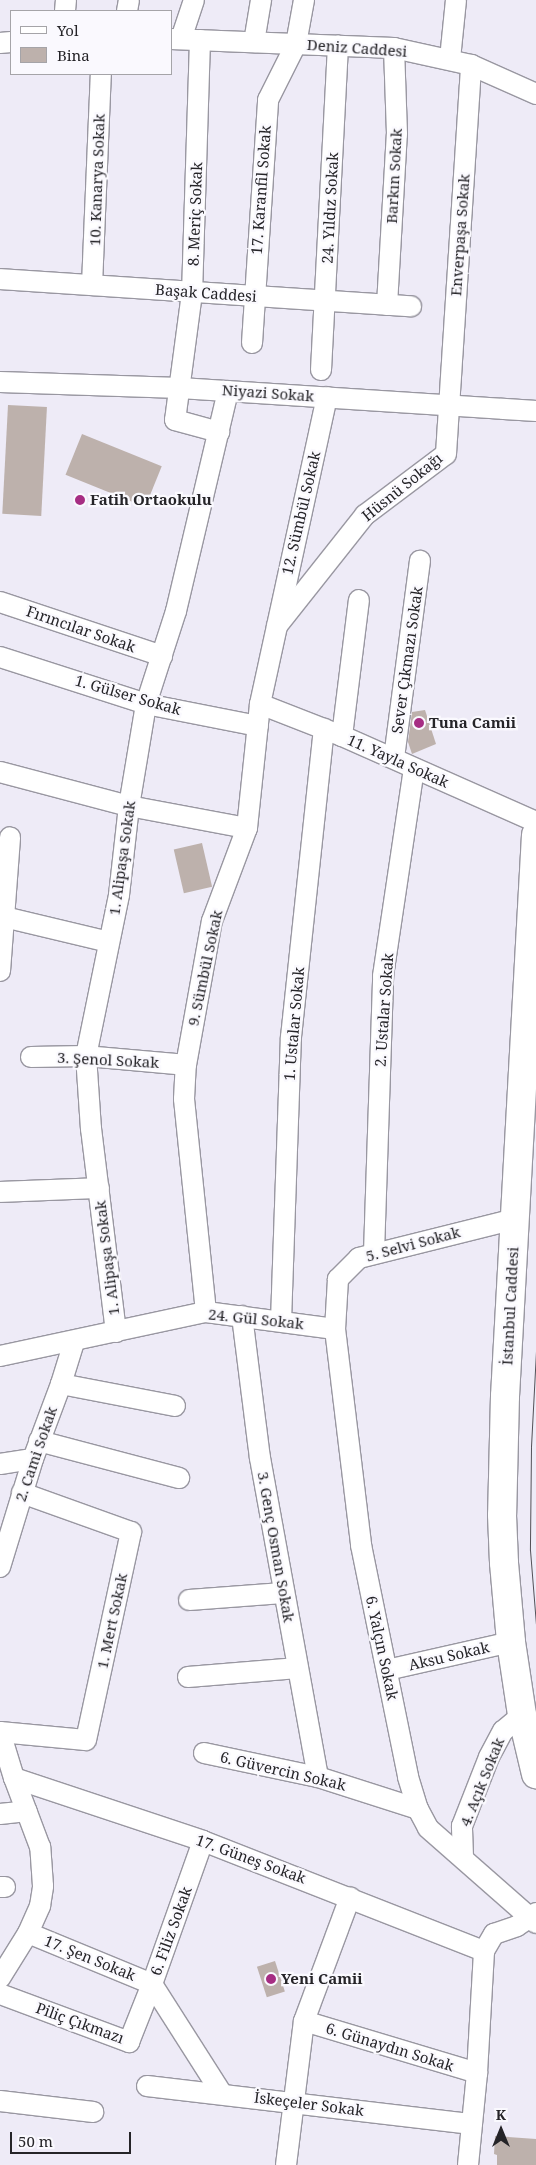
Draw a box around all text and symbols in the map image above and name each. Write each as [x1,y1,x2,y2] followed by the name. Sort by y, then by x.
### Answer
[10,10,172,75] legend
[57,20,79,40] text: Yol
[306,36,408,60] street label: Deniz Caddesi
[57,45,90,65] text: Bina
[86,114,108,246] street label: 10. Kanarya Sokak
[248,125,274,255] street label: 17. Karanfil Sokak
[383,128,405,224] street label: Barkın Sokak
[318,152,342,264] street label: 24. Yıldız Sokak
[184,162,206,266] street label: 8. Meriç Sokak
[447,173,473,297] street label: Enverpaşa Sokak
[155,280,257,306] street label: Başak Caddesi
[221,381,315,405] street label: Niyazi Sokak
[278,449,324,577] street label: 12. Sümbül Sokak
[358,449,446,525] street label: Hüsnü Sokağı
[90,491,212,509] place label: Fatih Ortaokulu
[74,494,86,506] marker: Fatih Ortaokulu
[388,585,426,735] street label: Sever Çıkmazı Sokak
[24,602,138,656] street label: Fırıncılar Sokak
[73,671,183,719] street label: 1. Gülser Sokak
[429,714,516,732] place label: Tuna Camii
[413,717,425,729] marker: Tuna Camii
[344,731,452,791] street label: 11. Yayla Sokak
[105,799,139,917] street label: 1. Alipaşa Sokak
[184,908,226,1028] street label: 9. Sümbül Sokak
[371,952,397,1068] street label: 2. Ustalar Sokak
[280,966,308,1082] street label: 1. Ustalar Sokak
[57,1048,159,1072] street label: 3. Şenol Sokak
[91,1200,123,1316] street label: 1. Alipaşa Sokak
[364,1223,462,1265] street label: 5. Selvi Sokak
[498,1246,522,1366] street label: İstanbul Caddesi
[207,1305,305,1333] street label: 24. Gül Sokak
[11,1404,61,1504] street label: 2. Cami Sokak
[254,1470,298,1624] street label: 3. Genç Osman Sokak
[93,1572,131,1670] street label: 1. Mert Sokak
[362,1594,402,1702] street label: 6. Yalçın Sokak
[407,1638,491,1674] street label: Aksu Sokak
[456,1735,508,1829] street label: 4. Açık Sokak
[218,1748,348,1794] street label: 6. Güvercin Sokak
[193,1831,309,1887] street label: 17. Güneş Sokak
[147,1884,195,1978] street label: 6. Filiz Sokak
[42,1931,138,1985] street label: 17. Şen Sokak
[281,1970,362,1988] place label: Yeni Camii
[265,1973,277,1985] marker: Yeni Camii
[33,1999,127,2047] street label: Piliç Çıkmazı
[324,2019,456,2075] street label: 6. Günaydın Sokak
[253,2088,365,2120] street label: İskeçeler Sokak
[476,2105,526,2155] north arrow
[496,2105,506,2124] text: K
[12,2122,134,2154] scale bar
[18,2131,53,2151] text: 50 m

